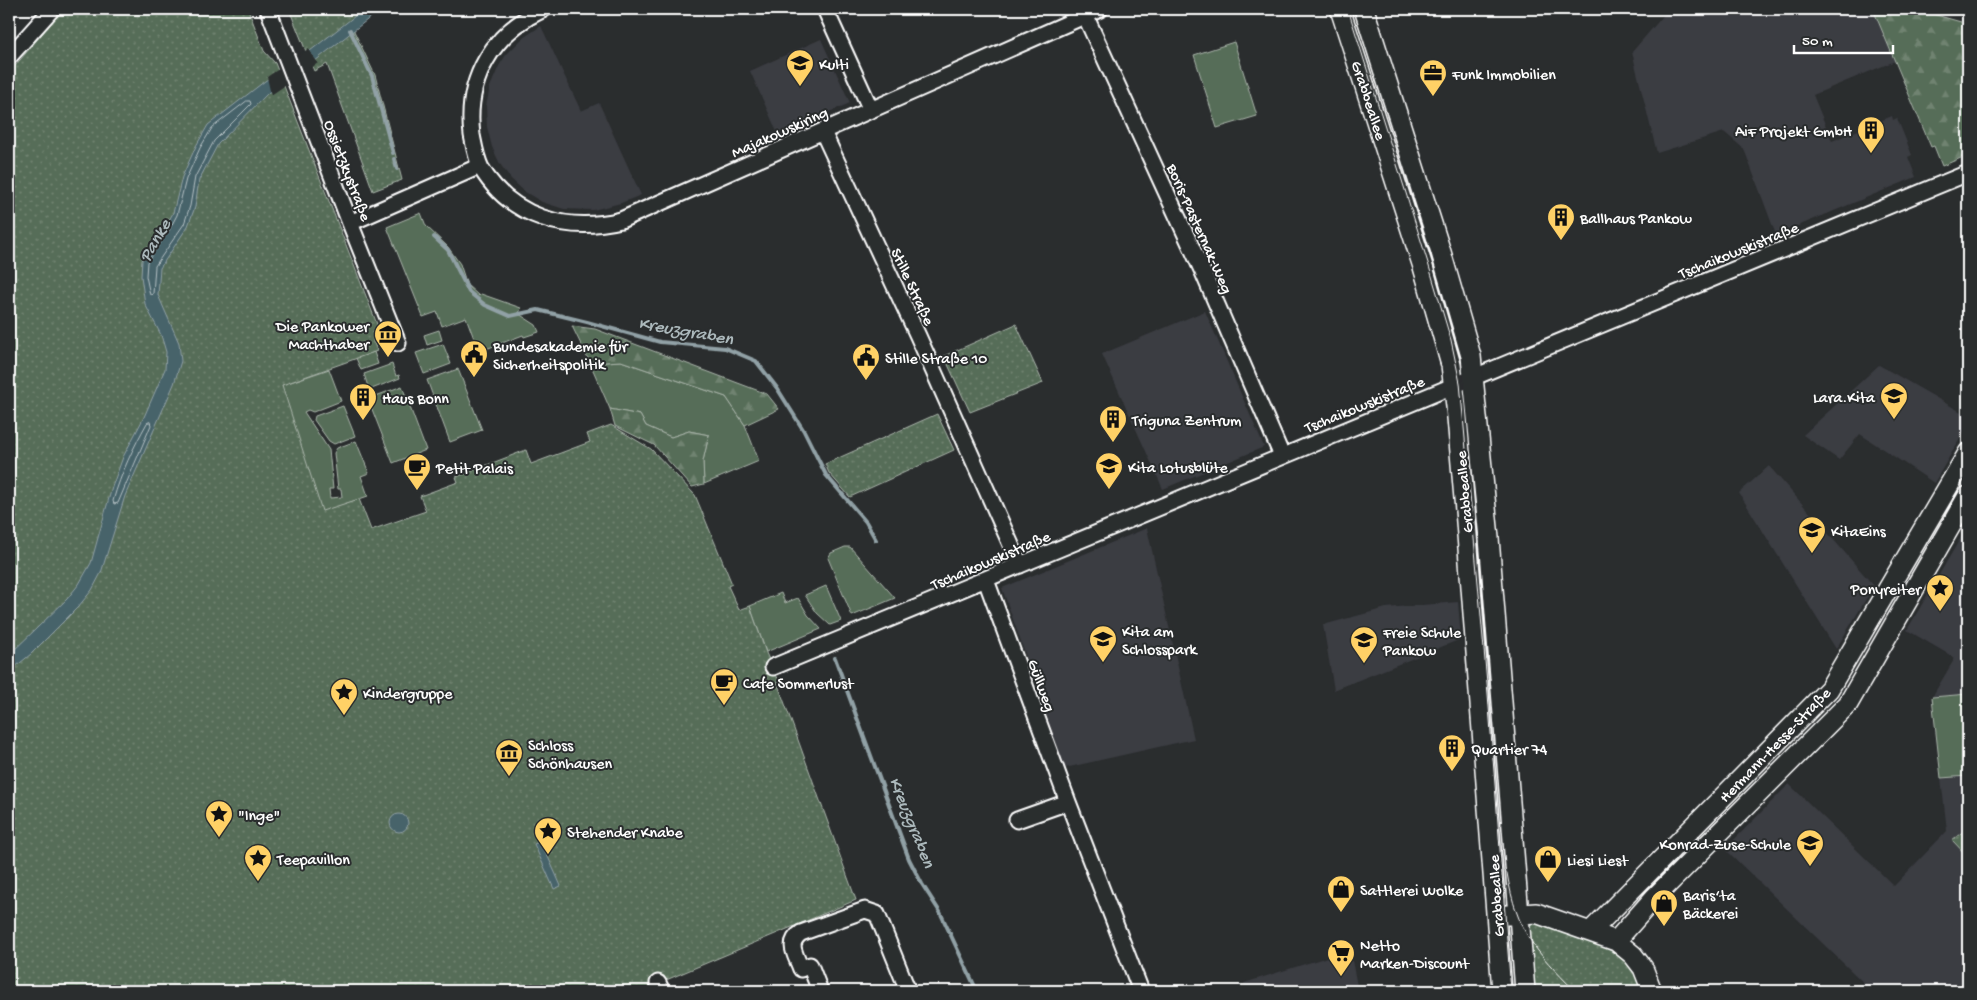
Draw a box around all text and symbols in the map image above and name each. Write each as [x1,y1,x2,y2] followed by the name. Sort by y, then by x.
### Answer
[1794,22,1893,54] scale bar
[1802,33,1833,51] text: 50 m
[785,48,815,87] school or university icon: Kulti
[819,57,849,76] place label: Kulti
[1418,58,1448,97] office icon: Funk Immobilien
[1345,59,1389,144] street label: Grabbeallee
[1451,67,1556,86] place label: Funk Immobilien
[729,104,832,164] street label: Majakowskiring
[1856,115,1886,154] building icon: AiF Projekt GmbH
[318,118,374,225] street label: Ossietzkystraße
[1735,124,1853,143] place label: AiF Projekt GmbH
[1160,161,1235,297] street label: Boris-Pasternak-Weg
[1546,202,1576,241] building icon: Ballhaus Pankow
[1579,211,1693,230] place label: Ballhaus Pankow
[136,216,177,266] water label: Panke
[1676,219,1803,285] street label: Tschaikowskistraße
[885,246,937,330] street label: Stille Straße
[637,314,735,351] water label: Kreuzgraben
[275,319,370,356] place label: Die Pankower Machthaber
[373,319,403,358] museum icon: Die Pankower Machthaber
[459,339,489,378] public building icon: Bundesakademie für Sicherheitspolitik
[492,339,629,376] place label: Bundesakademie für Sicherheitspolitik
[851,342,881,381] public building icon: Stille Straße 10
[885,351,987,370] place label: Stille Straße 10
[1302,373,1429,439] street label: Tschaikowskistraße
[1879,381,1909,420] school or university icon: Lara.Kita
[348,382,378,421] building icon: Haus Bonn
[1813,390,1876,409] place label: Lara.Kita
[382,391,449,410] place label: Haus Bonn
[1098,404,1128,443] building icon: Triguna Zentrum
[1131,413,1242,432] place label: Triguna Zentrum
[1453,449,1480,533] street label: Grabbeallee
[1094,451,1124,490] school or university icon: Kita Lotusblüte
[402,452,432,491] cafe icon: Petit Palais
[1128,460,1229,479] place label: Kita Lotusblüte
[435,461,514,480] place label: Petit Palais
[1797,515,1827,554] school or university icon: KitaEins
[1831,524,1887,543] place label: KitaEins
[928,528,1055,596] street label: Tschaikowskistraße
[1925,573,1955,612] place icon: Ponyreiter
[1850,582,1922,601] place label: Ponyreiter
[1088,624,1118,663] school or university icon: Kita am Schlosspark
[1122,624,1198,661] place label: Kita am Schlosspark
[1349,625,1379,664] school or university icon: Freie Schule Pankow
[1382,625,1462,662] place label: Freie Schule Pankow
[1021,657,1058,715] street label: Güllweg
[709,667,739,706] cafe icon: Cafe Sommerlust
[743,676,855,695] place label: Cafe Sommerlust
[329,677,359,716] place icon: Kindergruppe
[1717,684,1837,808] street label: Hermann-Hesse-Straße
[363,686,453,705] place label: Kindergruppe
[1437,733,1467,772] building icon: Quartier 74
[494,738,524,777] museum icon: Schloss Schönhausen
[528,738,612,775] place label: Schloss Schönhausen
[1471,742,1548,761] place label: Quartier 74
[883,775,939,872] water label: Kreuzgraben
[204,799,234,838] place icon: "Inge"
[238,808,280,827] place label: "Inge"
[533,816,563,855] place icon: Stehender Knabe
[567,825,683,844] place label: Stehender Knabe
[1795,828,1825,867] school or university icon: Konrad-Zuse-Schule
[1660,837,1792,856] place label: Konrad-Zuse-Schule
[243,843,273,882] place icon: Teepavillon
[1533,844,1563,883] shop icon: Liesi Liest
[276,852,350,871] place label: Teepavillon
[1486,853,1511,937] street label: Grabbeallee
[1567,853,1629,872] place label: Liesi Liest
[1326,874,1356,913] shop icon: Sattlerei Wolke
[1360,883,1464,902] place label: Sattlerei Wolke
[1649,888,1679,927] shop icon: Baris‘ta Bäckerei
[1682,888,1738,925] place label: Baris‘ta Bäckerei
[1326,938,1356,977] supermarket icon: Netto Marken-Discount
[1360,938,1470,975] place label: Netto Marken-Discount

